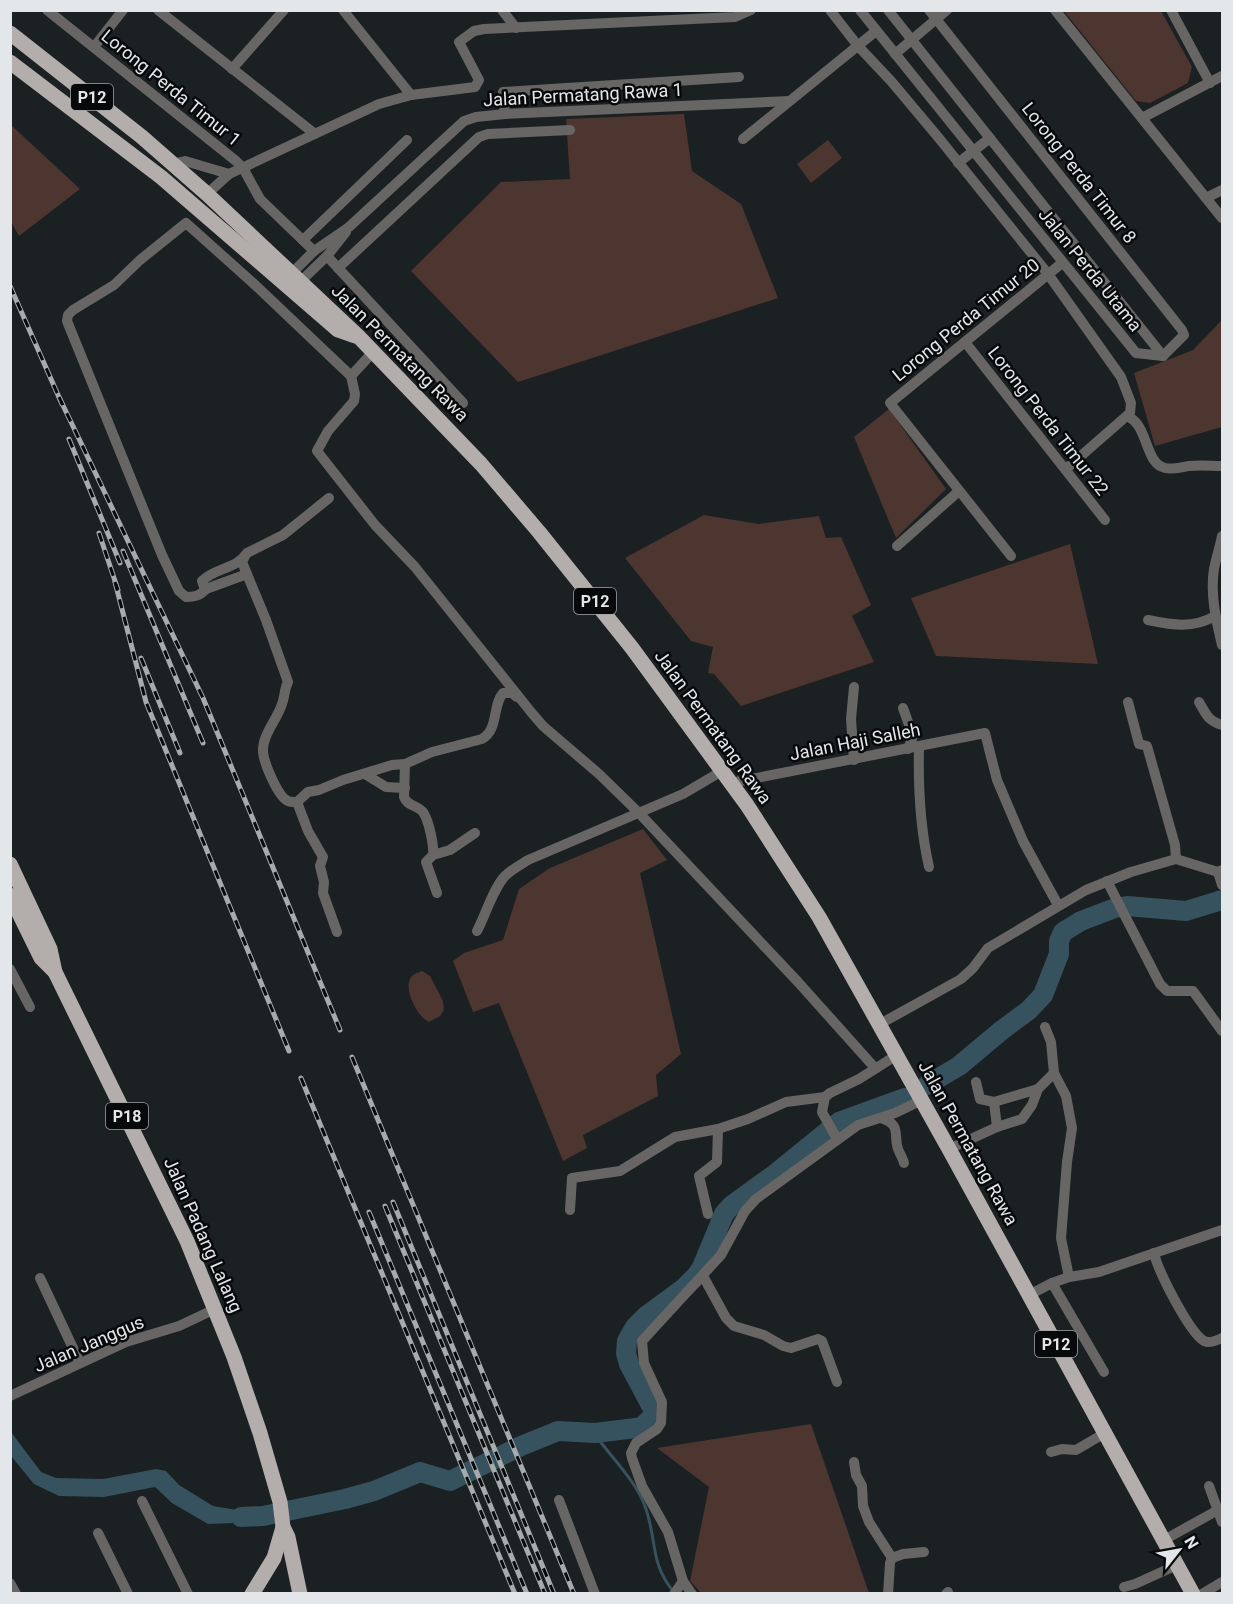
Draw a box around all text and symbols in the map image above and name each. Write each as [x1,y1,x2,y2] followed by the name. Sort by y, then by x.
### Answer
[98,25,245,150] street label: Lorong Perda Timur 1
[483,79,683,110] street label: Jalan Permatang Rawa 1
[71,84,113,110] road number: P12
[1018,98,1141,247] street label: Lorong Perda Timur 8
[1034,204,1146,335] street label: Jalan Perda Utama
[888,254,1043,385] street label: Lorong Perda Timur 20
[327,280,473,426] street label: Jalan Permatang Rawa
[984,342,1113,499] street label: Lorong Perda Timur 22
[574,588,616,614] road number: P12
[650,646,776,808] street label: Jalan Permatang Rawa
[788,719,922,764] street label: Jalan Haji Salleh
[914,1057,1023,1229] street label: Jalan Permatang Rawa
[106,1103,148,1129] road number: P18
[160,1154,247,1316] street label: Jalan Padang Lalang
[31,1311,147,1376] street label: Jalan Janggus
[1035,1331,1077,1357] road number: P12
[1149,1520,1209,1580] north arrow
[1180,1533,1202,1552] text: N

